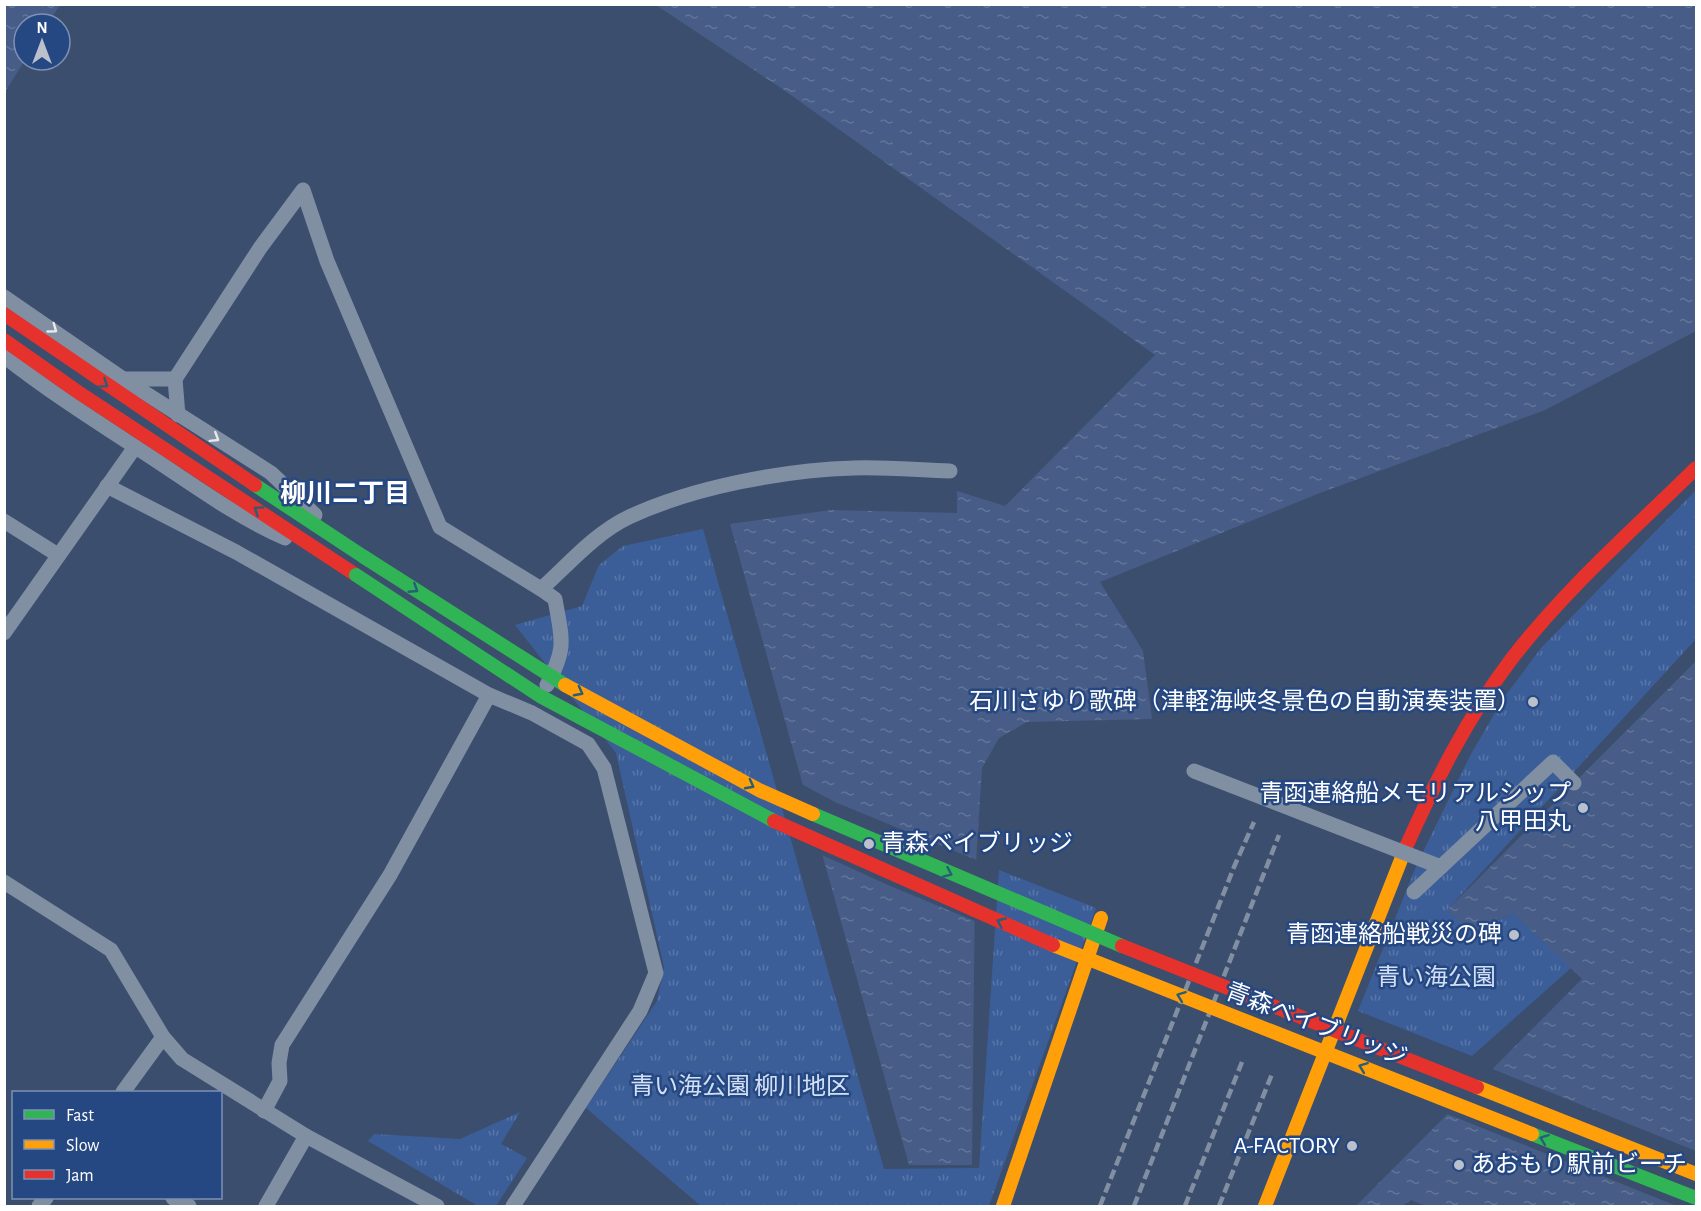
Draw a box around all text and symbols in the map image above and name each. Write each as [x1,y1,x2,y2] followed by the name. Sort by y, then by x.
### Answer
[12,12,72,72] north arrow
[36,20,48,36] text: N
[47,322,58,333] one-way arrow
[97,377,108,388] one-way arrow
[209,431,219,443] one-way arrow
[280,479,410,507] district label: 柳川二丁目
[253,506,264,517] one-way arrow
[407,581,418,592] one-way arrow
[573,685,583,696] one-way arrow
[969,688,1521,714] place label: 石川さゆり歌碑（津軽海峡冬景色の自動演奏装置）
[1526,695,1540,709] marker: 石川さゆり歌碑（津軽海峡冬景色の自動演奏装置）
[744,778,754,789] one-way arrow
[1259,780,1571,834] place label: 青函連絡船メモリアルシップ 八甲田丸
[1576,801,1590,815] marker: 青函連絡船メモリアルシップ 八甲田丸
[881,830,1073,856] place label: 青森ベイブリッジ
[862,837,876,851] marker: 青森ベイブリッジ
[941,865,952,877] one-way arrow
[996,917,1007,929] one-way arrow
[1286,921,1502,947] place label: 青函連絡船戦災の碑
[1507,928,1521,942] marker: 青函連絡船戦災の碑
[1376,964,1496,990] park label: 青い海公園
[1222,978,1411,1071] street label: 青森ベイブリッジ
[1176,991,1187,1003] one-way arrow
[1358,1062,1368,1075] one-way arrow
[630,1073,850,1099] park label: 青い海公園 柳川地区
[12,1091,222,1199] legend
[66,1107,94,1125] text: Fast
[1234,1134,1340,1158] place label: A-FACTORY
[1539,1134,1550,1146] one-way arrow
[66,1137,99,1155] text: Slow
[1345,1139,1359,1153] marker: A-FACTORY
[1471,1151,1687,1177] place label: あおもり駅前ビーチ
[1452,1158,1466,1172] marker: あおもり駅前ビーチ
[66,1167,94,1185] text: Jam

